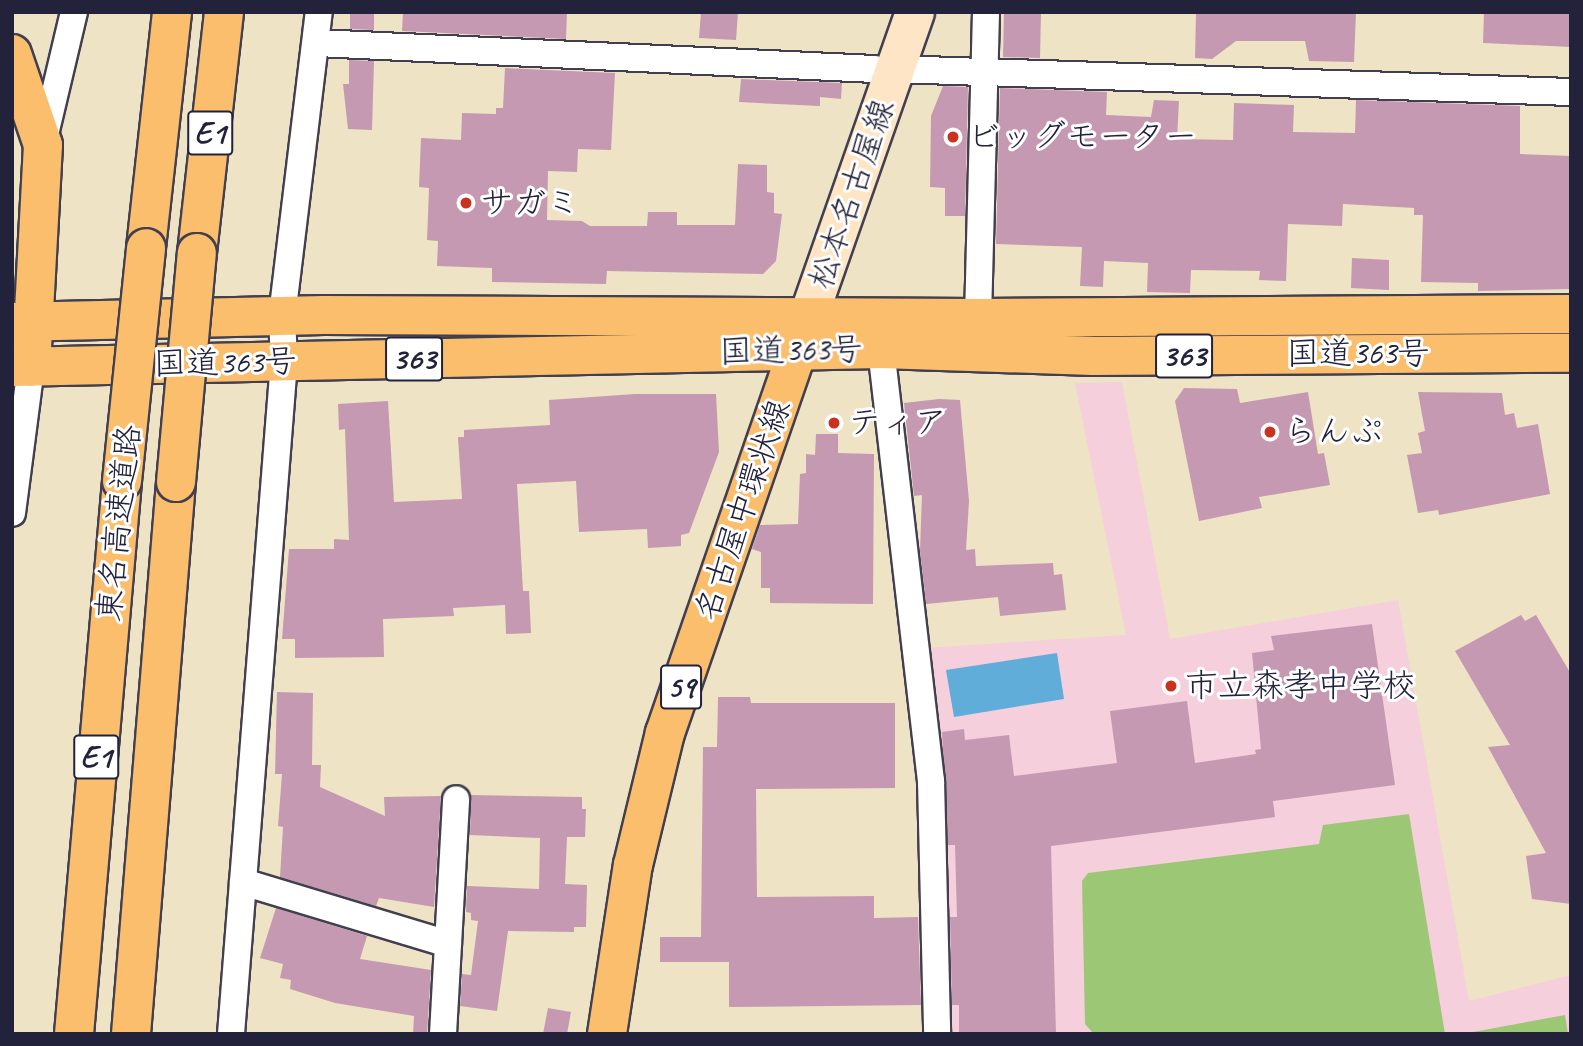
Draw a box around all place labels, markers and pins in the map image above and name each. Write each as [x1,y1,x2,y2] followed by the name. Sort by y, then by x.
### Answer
[967,117,1198,157] place label: ビッグモーター
[945,129,961,145] marker: ビッグモーター
[480,183,579,223] place label: サガミ
[458,195,474,211] marker: サガミ
[848,403,947,443] place label: ティア
[1284,412,1383,452] place label: らんぷ
[826,415,842,431] marker: ティア
[1262,424,1278,440] marker: らんぷ
[1185,666,1416,706] place label: 市立森孝中学校
[1163,678,1179,694] marker: 市立森孝中学校

